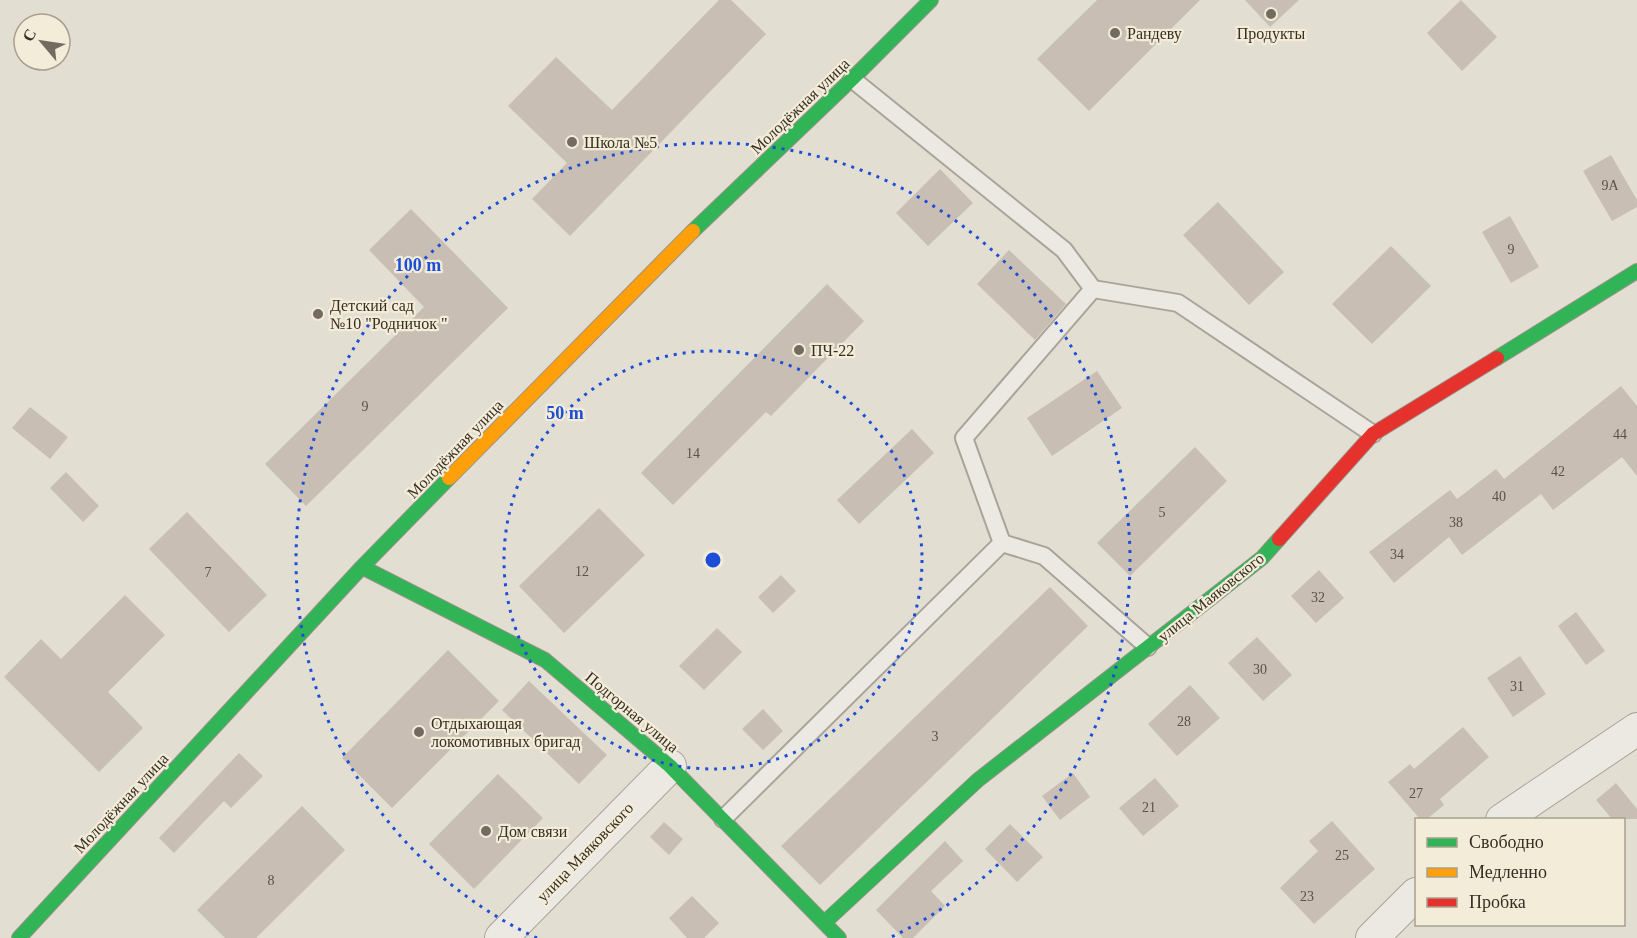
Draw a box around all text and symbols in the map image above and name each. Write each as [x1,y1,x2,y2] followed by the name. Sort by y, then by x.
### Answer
[1264,7,1278,21] marker: Продукты
[12,12,72,72] north arrow
[1127,25,1182,43] place label: Рандеву
[1237,25,1306,43] place label: Продукты
[19,26,40,44] text: С
[1108,26,1122,40] marker: Рандеву
[747,55,853,158] street label: Молодёжная улица
[584,134,657,151] place label: Школа №5
[565,135,579,149] marker: Школа №5
[1601,178,1619,193] house number: 9А
[1508,242,1515,257] house number: 9
[395,255,441,275] text: 100 m
[330,297,447,333] place label: Детский сад №10 "Родничок "
[311,307,325,321] marker: Детский сад №10 "Родничок "
[811,342,854,359] place label: ПЧ-22
[792,343,806,357] marker: ПЧ-22
[404,396,507,502] street label: Молодёжная улица
[362,399,369,414] house number: 9
[546,403,584,423] text: 50 m
[1613,427,1627,442] house number: 44
[686,446,700,461] house number: 14
[1551,464,1565,479] house number: 42
[1492,489,1506,504] house number: 40
[1159,505,1166,520] house number: 5
[1449,515,1463,530] house number: 38
[1390,547,1404,562] house number: 34
[1155,549,1268,646] street label: улица Маяковского
[703,550,723,570] centre of rings
[575,564,589,579] house number: 12
[205,565,212,580] house number: 7
[1311,590,1325,605] house number: 32
[1253,662,1267,677] house number: 30
[581,668,682,757] street label: Подгорная улица
[1510,679,1524,694] house number: 31
[1177,714,1191,729] house number: 28
[431,715,580,751] place label: Отдыхающая локомотивных бригад
[412,725,426,739] marker: Отдыхающая локомотивных бригад
[932,729,939,744] house number: 3
[70,750,172,857] street label: Молодёжная улица
[1409,786,1423,801] house number: 27
[533,799,637,906] street label: улица Маяковского
[1142,800,1156,815] house number: 21
[1415,818,1625,926] legend
[498,823,568,841] place label: Дом связи
[479,824,493,838] marker: Дом связи
[1469,832,1544,852] text: Свободно
[1335,848,1349,863] house number: 25
[1469,862,1547,882] text: Медленно
[268,873,275,888] house number: 8
[1300,889,1314,904] house number: 23
[1469,892,1526,912] text: Пробка

